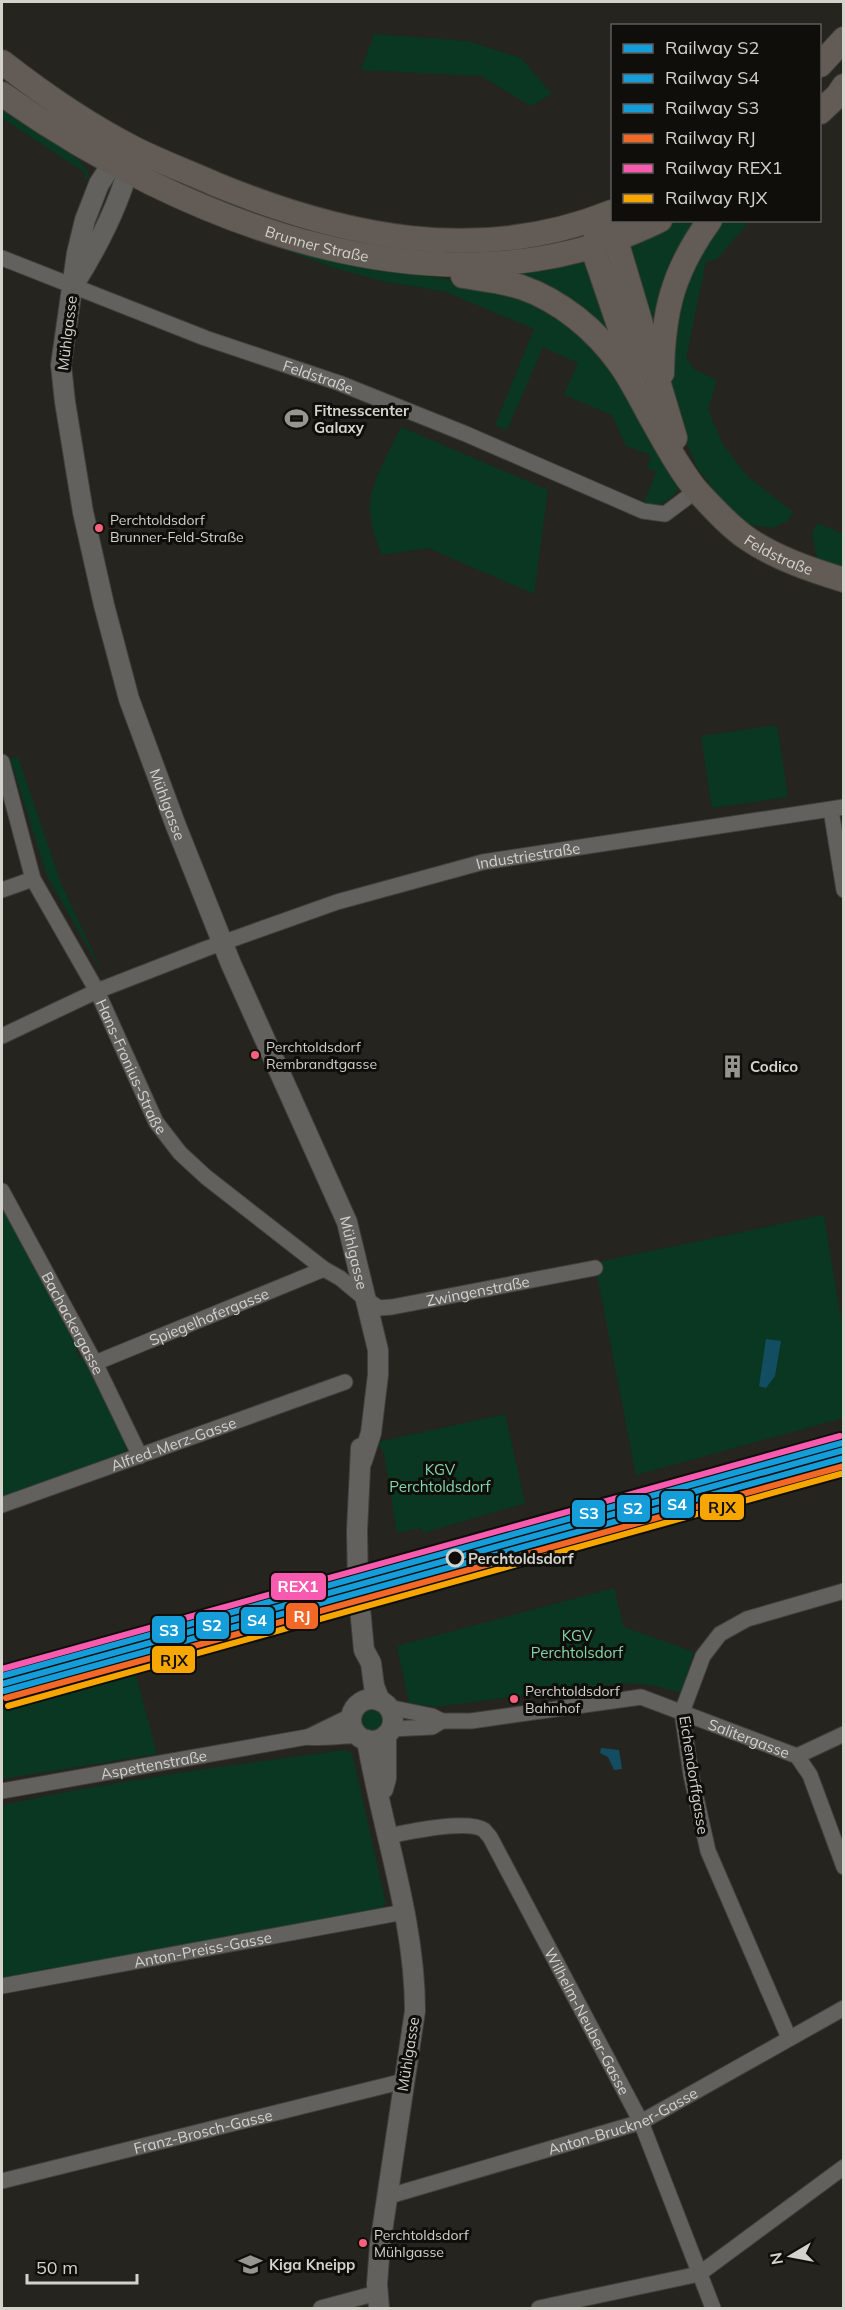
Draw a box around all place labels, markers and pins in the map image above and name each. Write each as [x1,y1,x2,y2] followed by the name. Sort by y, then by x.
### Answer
[314,401,409,437] place label: Fitnesscenter Galaxy
[283,406,309,432] sports icon: Fitnesscenter Galaxy
[110,511,244,546] place label: Perchtoldsdorf Brunner-Feld-Straße
[93,522,105,534] marker: Perchtoldsdorf Brunner-Feld-Straße
[266,1038,377,1073] place label: Perchtoldsdorf Rembrandtgasse
[249,1049,261,1061] marker: Perchtoldsdorf Rembrandtgasse
[719,1053,745,1079] building icon: Codico
[750,1057,798,1076] place label: Codico
[446,1549,464,1567] marker: Perchtoldsdorf
[468,1549,574,1568] place label: Perchtoldsdorf
[525,1682,620,1717] place label: Perchtoldsdorf Bahnhof
[508,1693,520,1705] marker: Perchtoldsdorf Bahnhof
[374,2226,469,2261] place label: Perchtoldsdorf Mühlgasse
[357,2237,369,2249] marker: Perchtoldsdorf Mühlgasse
[238,2251,264,2277] school or university icon: Kiga Kneipp
[269,2255,355,2274] place label: Kiga Kneipp

